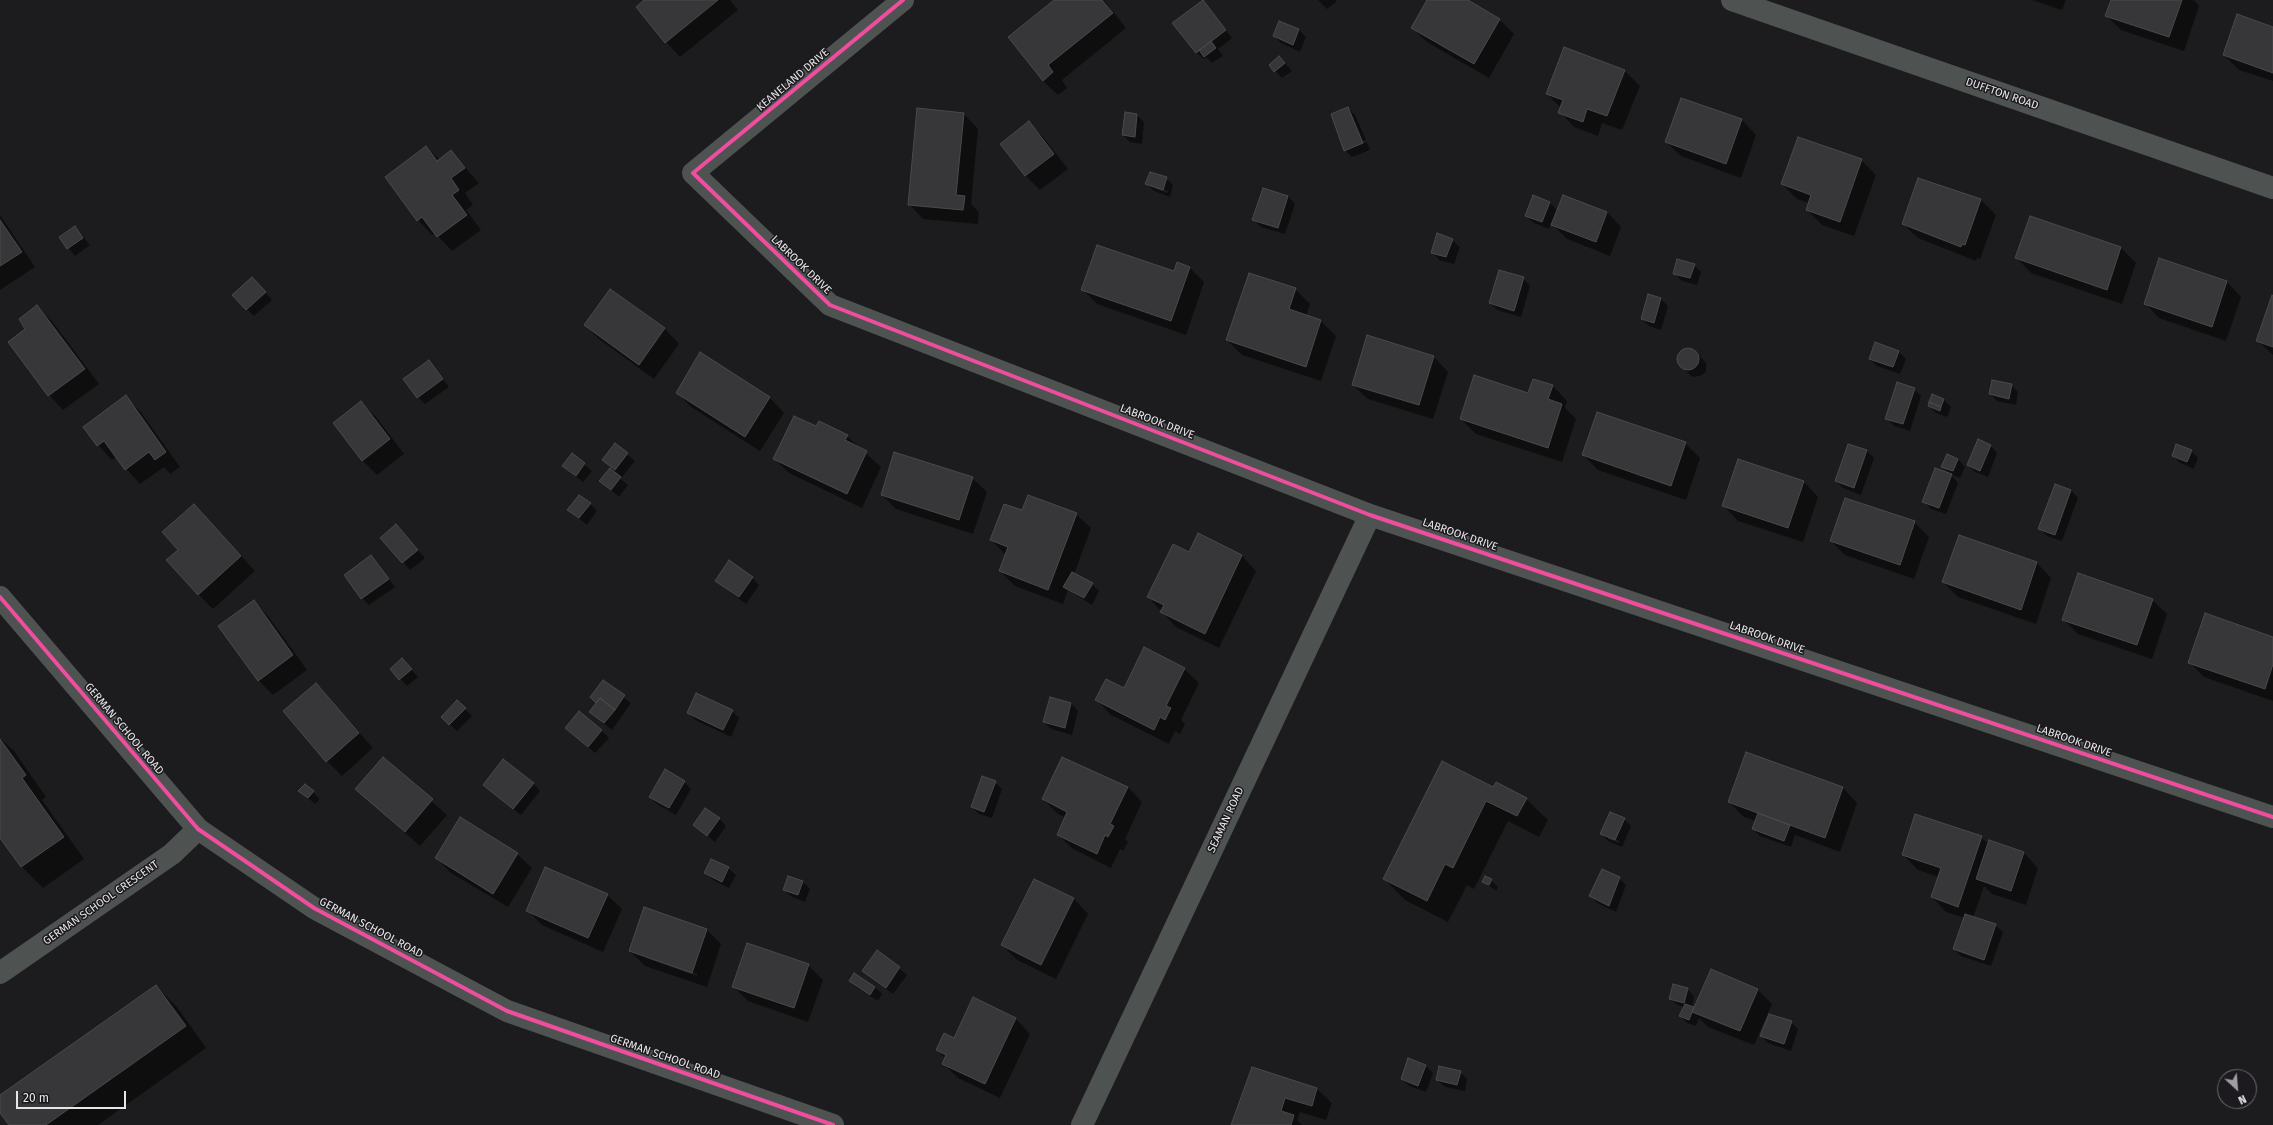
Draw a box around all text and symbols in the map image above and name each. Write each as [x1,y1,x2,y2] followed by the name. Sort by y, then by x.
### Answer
[754,46,832,114] street label: KEANELAND DRIVE
[1964,75,2040,113] street label: DUFFTON ROAD
[768,233,834,297] street label: LABROOK DRIVE
[1118,402,1196,442] street label: LABROOK DRIVE
[1421,516,1499,554] street label: LABROOK DRIVE
[1728,619,1806,657] street label: LABROOK DRIVE
[82,681,166,777] street label: GERMAN SCHOOL ROAD
[2035,722,2113,760] street label: LABROOK DRIVE
[1205,785,1247,855] street label: SEAMAN ROAD
[41,858,161,948] street label: GERMAN SCHOOL CRESCENT
[317,895,425,961] street label: GERMAN SCHOOL ROAD
[608,1032,722,1082] street label: GERMAN SCHOOL ROAD
[2217,1069,2257,1109] north arrow
[18,1083,128,1109] scale bar
[23,1091,49,1105] text: 20 m
[2236,1092,2248,1107] text: N

